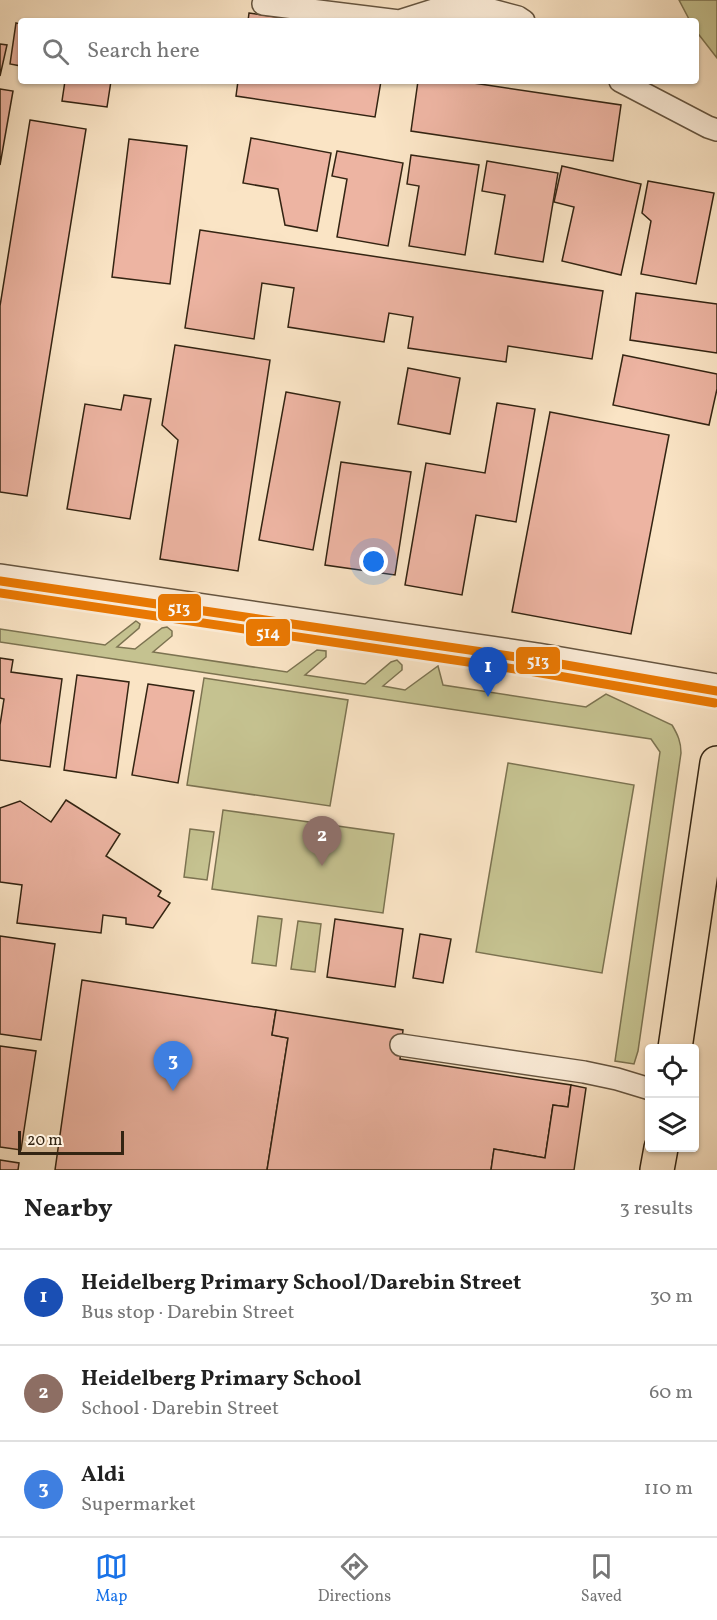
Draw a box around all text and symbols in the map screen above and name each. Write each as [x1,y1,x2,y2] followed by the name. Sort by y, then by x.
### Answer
[18,18,699,84] search box
[39,35,72,68] icon: search
[87,36,200,67] text: Search here
[359,547,388,576] your location
[157,593,202,622] line badge: 513
[168,598,190,620] text: 513
[245,618,291,647] line badge: 514
[256,623,280,645] text: 514
[515,646,561,675] line badge: 513
[468,648,508,697] pin: 1
[527,651,549,673] text: 513
[302,816,342,866] pin: 2
[154,1042,192,1091] pin: 3
[645,1044,699,1152] map controls
[645,1044,699,1098] button: locate
[645,1098,699,1152] button: layers
[18,1128,124,1156] scale bar
[27,1130,62,1152] text: 20 m
[24,1191,113,1227] text: Nearby
[619,1195,693,1223] text: 3 results
[81,1268,521,1299] text: Heidelberg Primary School/Darebin Street
[39,1283,48,1311] text: 1
[649,1283,693,1311] text: 30 m
[81,1299,294,1327] text: Bus stop · Darebin Street
[81,1364,362,1395] text: Heidelberg Primary School
[38,1379,49,1407] text: 2
[649,1379,693,1407] text: 60 m
[81,1395,279,1423] text: School · Darebin Street
[81,1460,125,1491] text: Aldi
[38,1475,49,1503] text: 3
[644,1475,693,1503] text: 110 m
[81,1491,196,1519] text: Supermarket
[95,1550,128,1608] tab: Map
[318,1550,391,1608] tab: Directions
[581,1550,622,1608] tab: Saved

